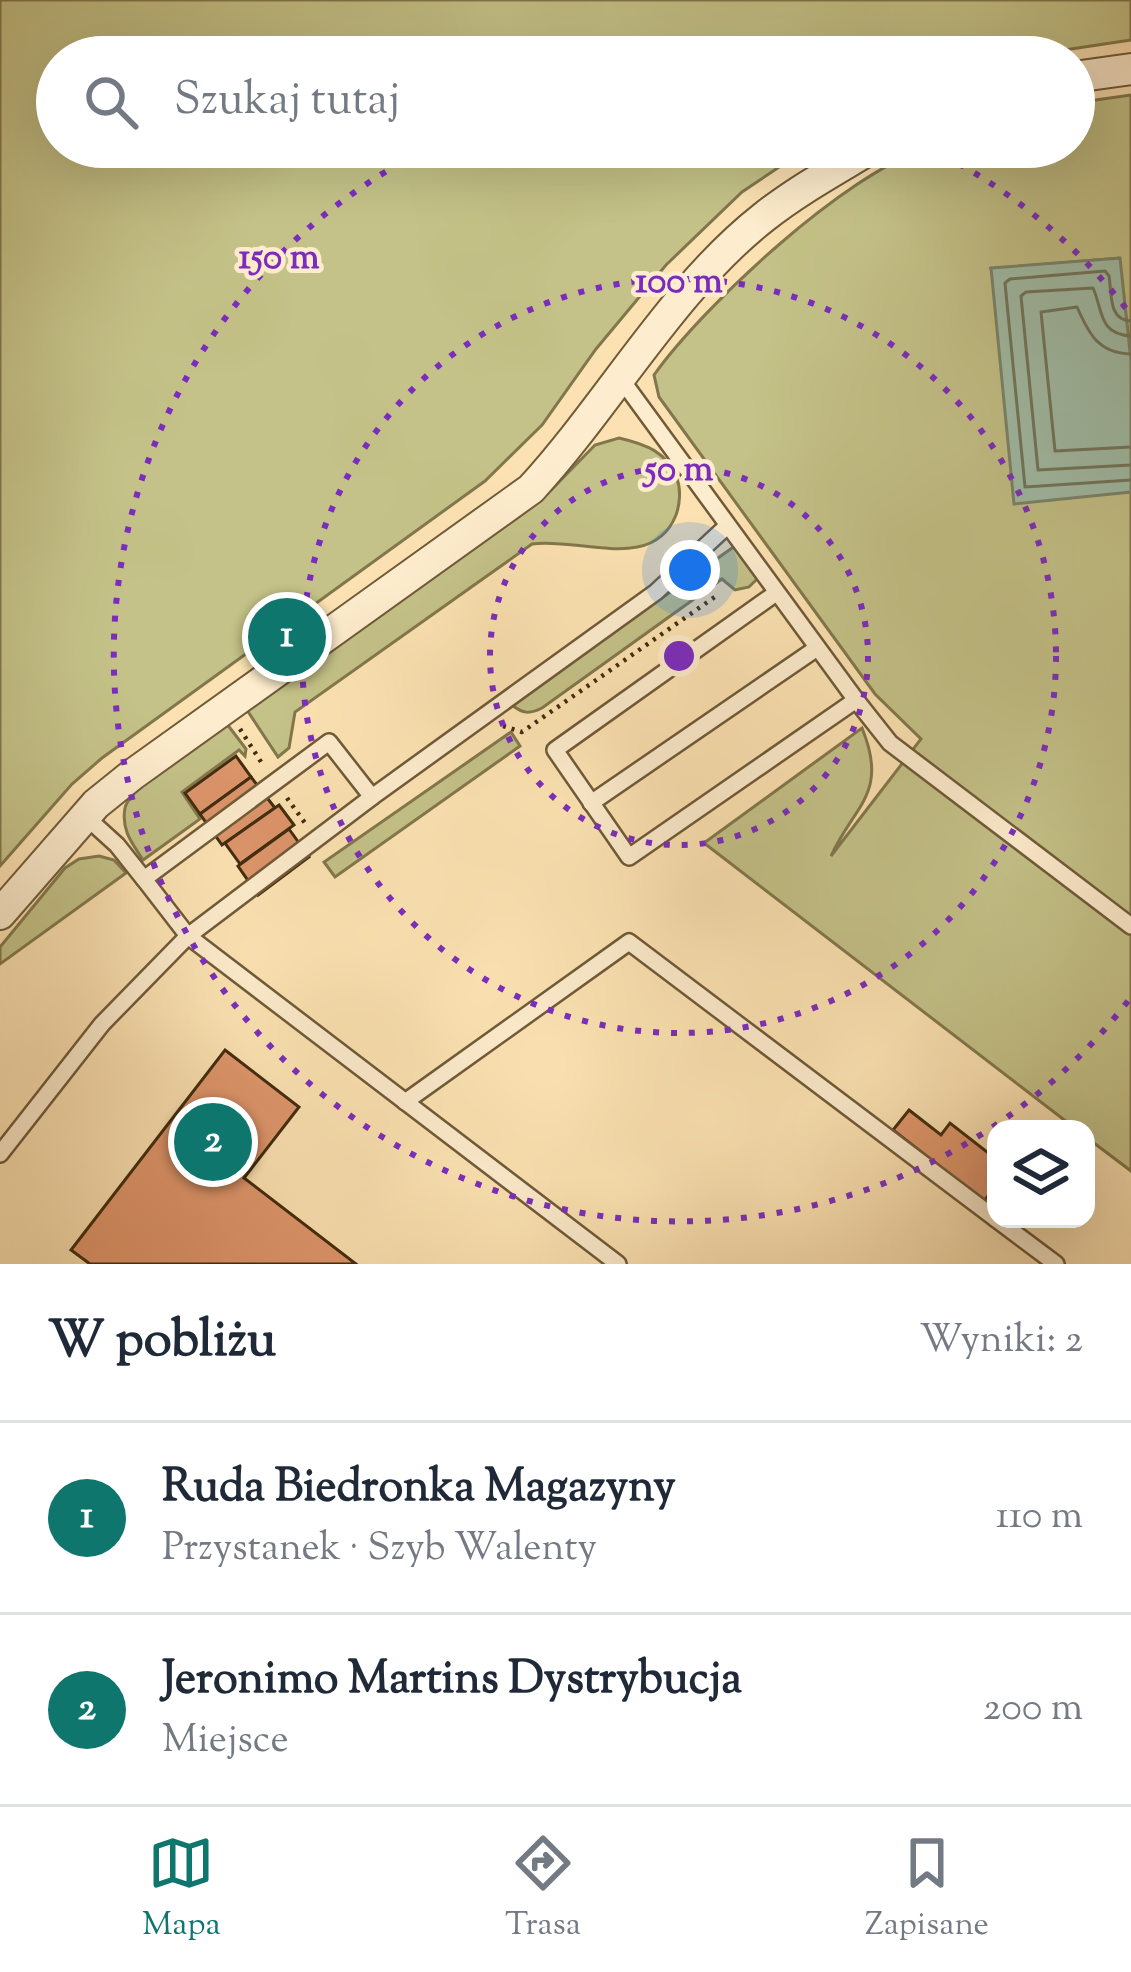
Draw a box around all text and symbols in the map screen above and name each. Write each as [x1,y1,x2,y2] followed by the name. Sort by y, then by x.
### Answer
[36,36,1095,168] search box
[78,69,144,135] icon: search
[174,70,400,135] text: Szukaj tutaj
[238,233,320,285] text: 150 m
[635,257,723,309] text: 100 m
[642,445,714,497] text: 50 m
[660,540,720,600] your location
[248,592,326,682] pin: 1
[658,635,700,677] centre of rings
[174,1097,252,1187] pin: 2
[987,1120,1095,1228] map controls
[987,1120,1095,1228] button: layers
[48,1306,276,1379] text: W pobliżu
[919,1314,1083,1370] text: Wyniki: 2
[162,1457,676,1522] text: Ruda Biedronka Magazyny
[80,1490,94,1546] text: 1
[996,1490,1083,1546] text: 110 m
[162,1522,597,1578] text: Przystanek · Szyb Walenty
[162,1649,742,1714] text: Jeronimo Martins Dystrybucja
[78,1682,96,1738] text: 2
[983,1682,1083,1738] text: 200 m
[162,1714,289,1770] text: Miejsce
[142,1830,221,1950] tab: Mapa
[505,1830,581,1950] tab: Trasa
[865,1830,989,1950] tab: Zapisane

